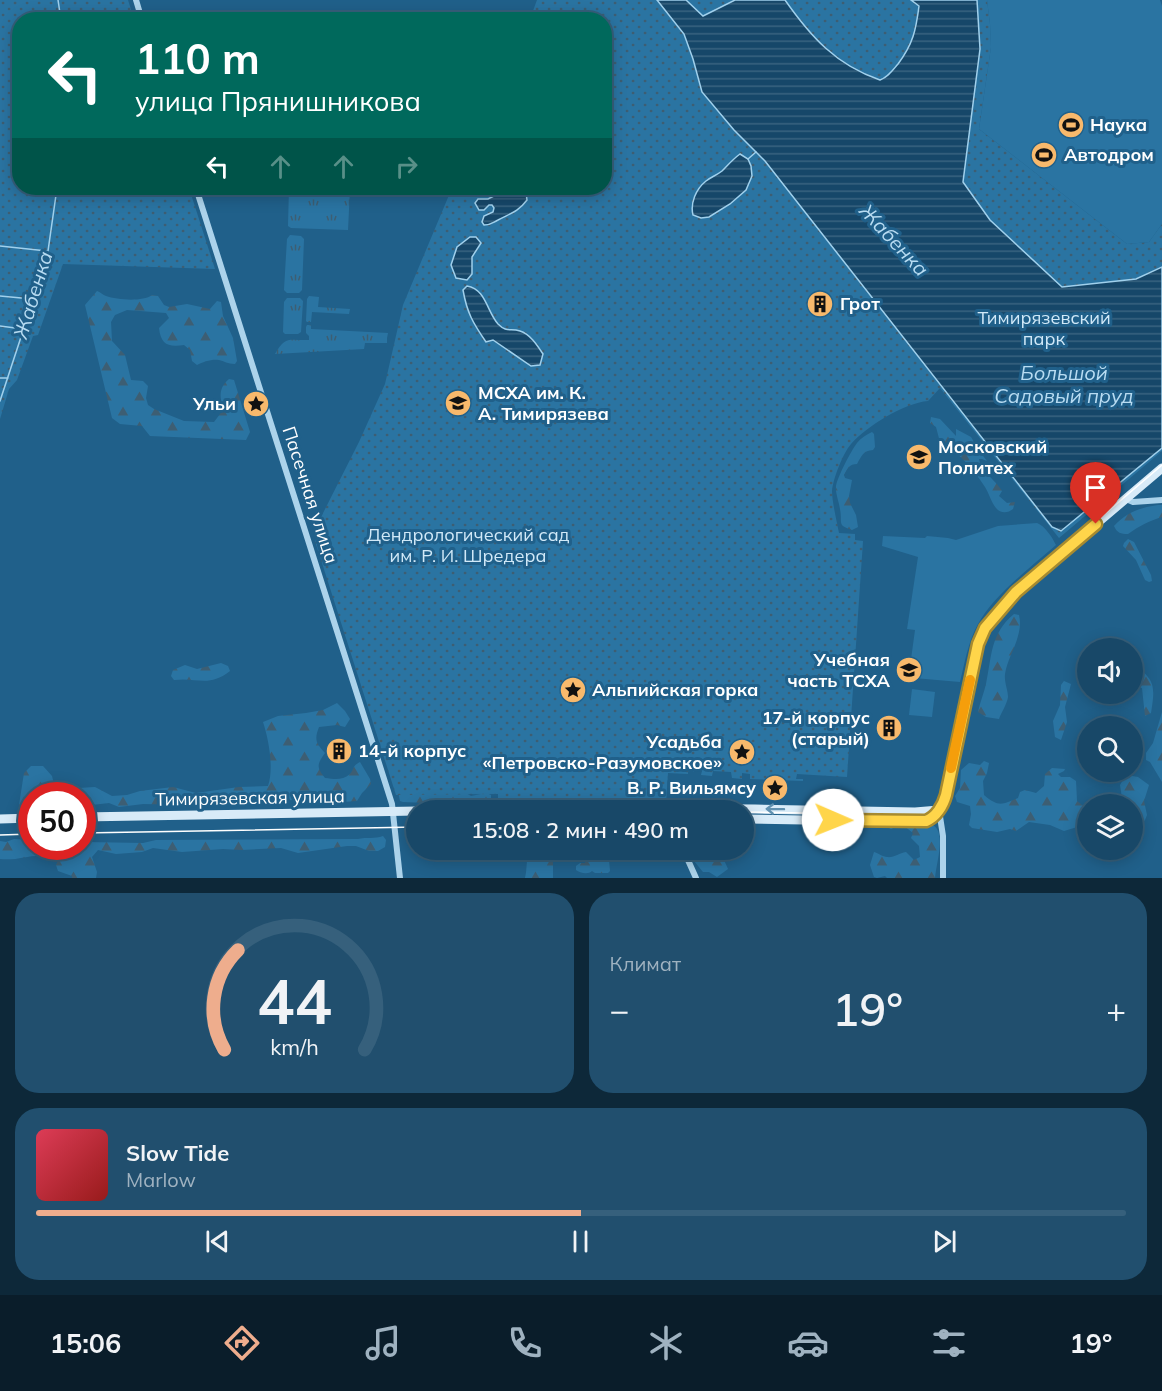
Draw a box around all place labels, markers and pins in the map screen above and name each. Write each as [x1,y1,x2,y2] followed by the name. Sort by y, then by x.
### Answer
[1056,110,1086,140] sports icon: Наука
[1090,113,1147,136] place label: Наука
[1029,140,1059,170] sports icon: Автодром
[1064,143,1154,166] place label: Автодром
[805,289,835,319] building icon: Грот
[840,292,880,315] place label: Грот
[478,381,609,425] place label: МСХА им. К. А. Тимирязева
[443,388,473,418] school or university icon: МСХА им. К. А. Тимирязева
[241,389,271,419] place icon: Ульи
[192,392,236,415] place label: Ульи
[938,435,1047,479] place label: Московский Политех
[904,442,934,472] school or university icon: Московский Политех
[1070,462,1121,524] pin
[787,648,890,692] place label: Учебная часть ТСХА
[894,655,924,685] school or university icon: Учебная часть ТСХА
[558,675,588,705] place icon: Альпийская горка
[592,678,758,701] place label: Альпийская горка
[762,706,870,750] place label: 17-й корпус (старый)
[874,713,904,743] building icon: 17-й корпус (старый)
[483,730,722,774] place label: Усадьба «Петровско-Разумовское»
[324,736,354,766] building icon: 14-й корпус
[727,737,757,767] place icon: Усадьба «Петровско-Разумовское»
[358,739,466,762] place label: 14-й корпус
[760,773,790,803] place icon: В. Р. Вильямсу
[627,776,756,799] place label: В. Р. Вильямсу

